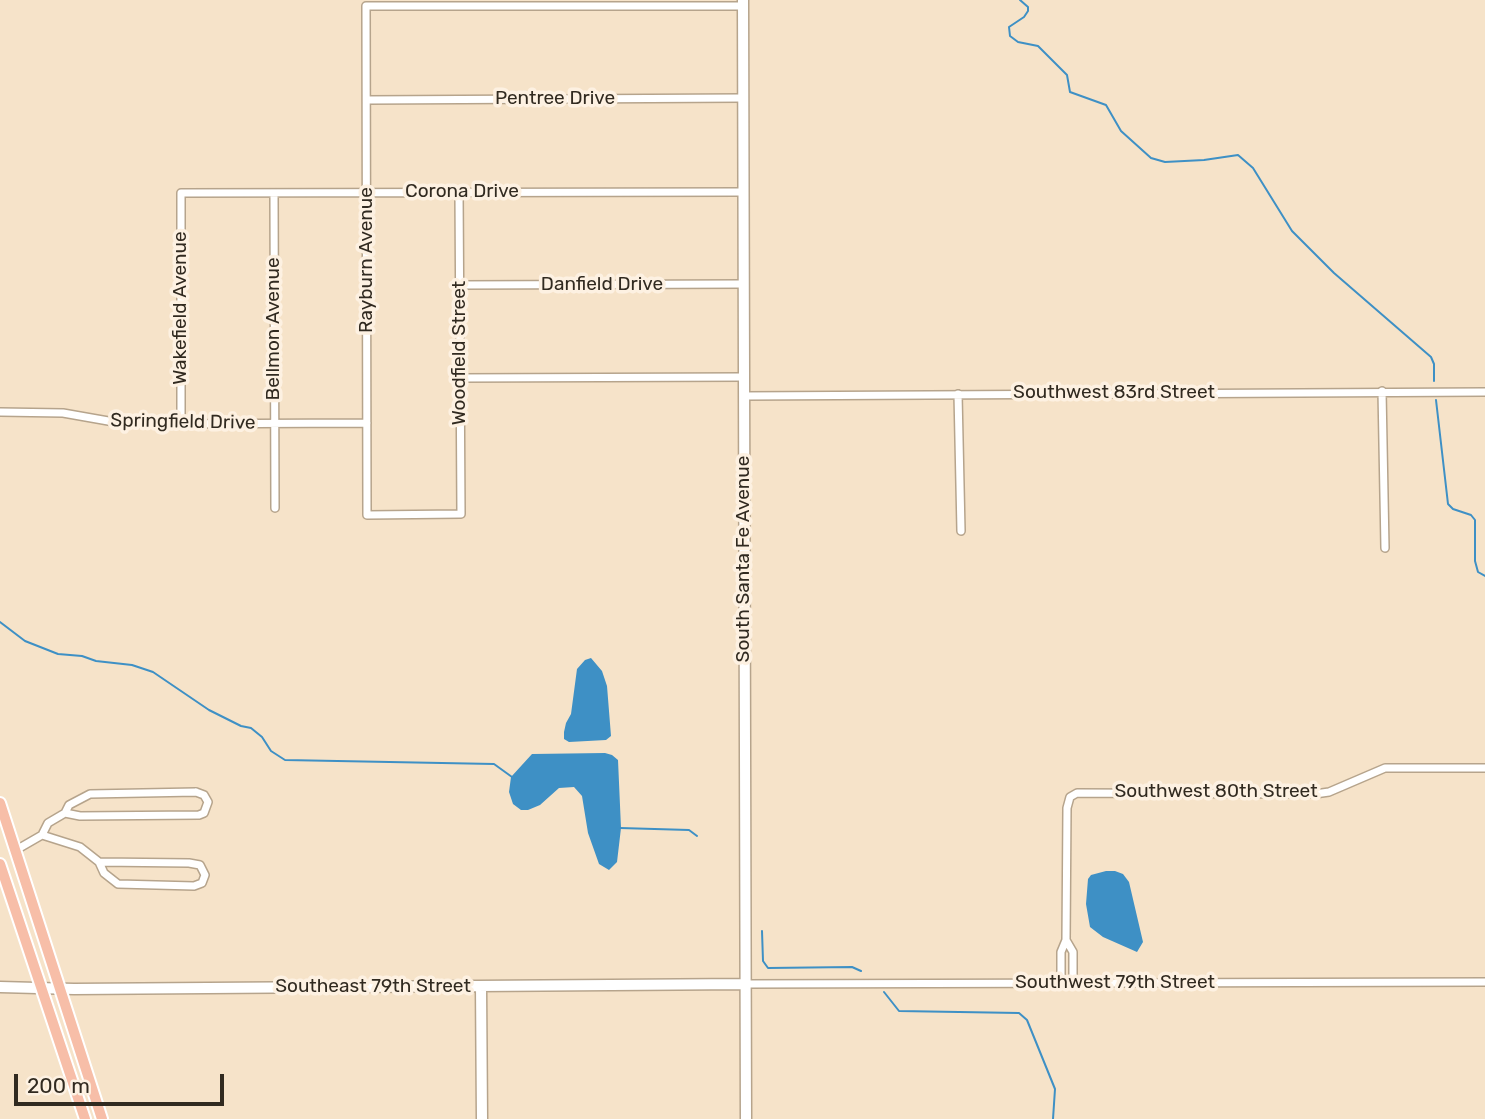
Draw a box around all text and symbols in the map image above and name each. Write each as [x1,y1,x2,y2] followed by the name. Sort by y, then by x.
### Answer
[495,88,615,110] street label: Pentree Drive
[405,181,519,203] street label: Corona Drive
[356,187,378,333] street label: Rayburn Avenue
[170,231,192,385] street label: Wakefield Avenue
[263,257,285,401] street label: Bellmon Avenue
[541,274,663,296] street label: Danfield Drive
[449,281,471,425] street label: Woodfield Street
[1013,382,1215,404] street label: Southwest 83rd Street
[110,409,256,435] street label: Springfield Drive
[733,456,755,662] street label: South Santa Fe Avenue
[1114,781,1318,803] street label: Southwest 80th Street
[1015,972,1215,994] street label: Southwest 79th Street
[275,976,471,998] street label: Southeast 79th Street
[18,1060,228,1104] scale bar
[27,1073,90,1098] text: 200 m

